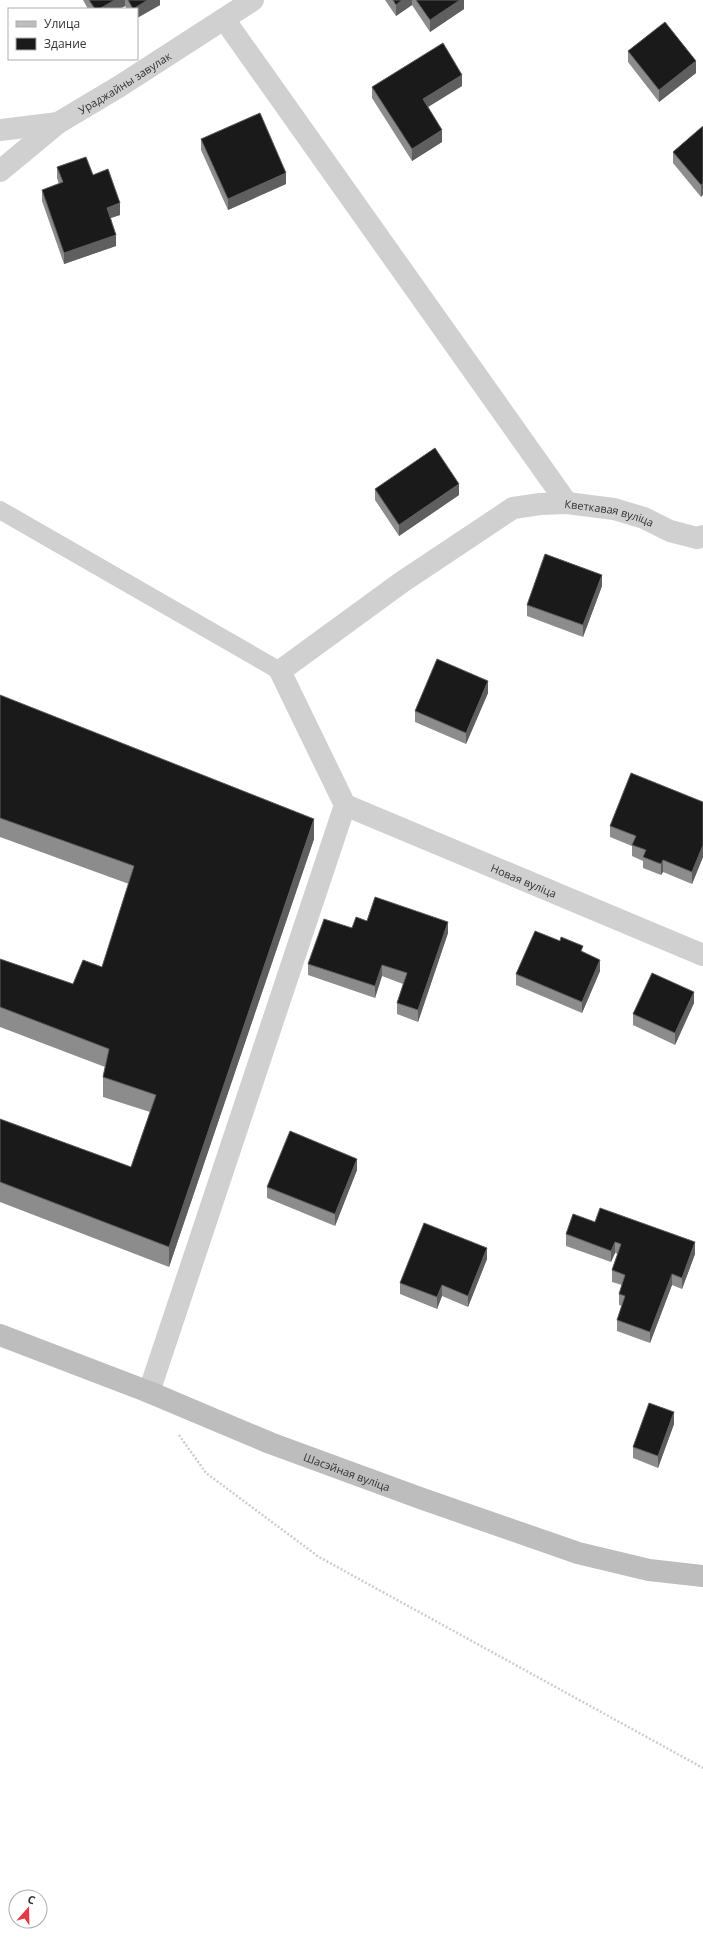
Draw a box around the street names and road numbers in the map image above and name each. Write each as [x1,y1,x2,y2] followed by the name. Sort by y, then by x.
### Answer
[75,48,174,117] street label: Ураджайны завулак
[564,495,657,529] street label: Кветкавая вуліца
[489,860,559,900] street label: Новая вуліца
[302,1449,393,1494] street label: Шасэйная вуліца

